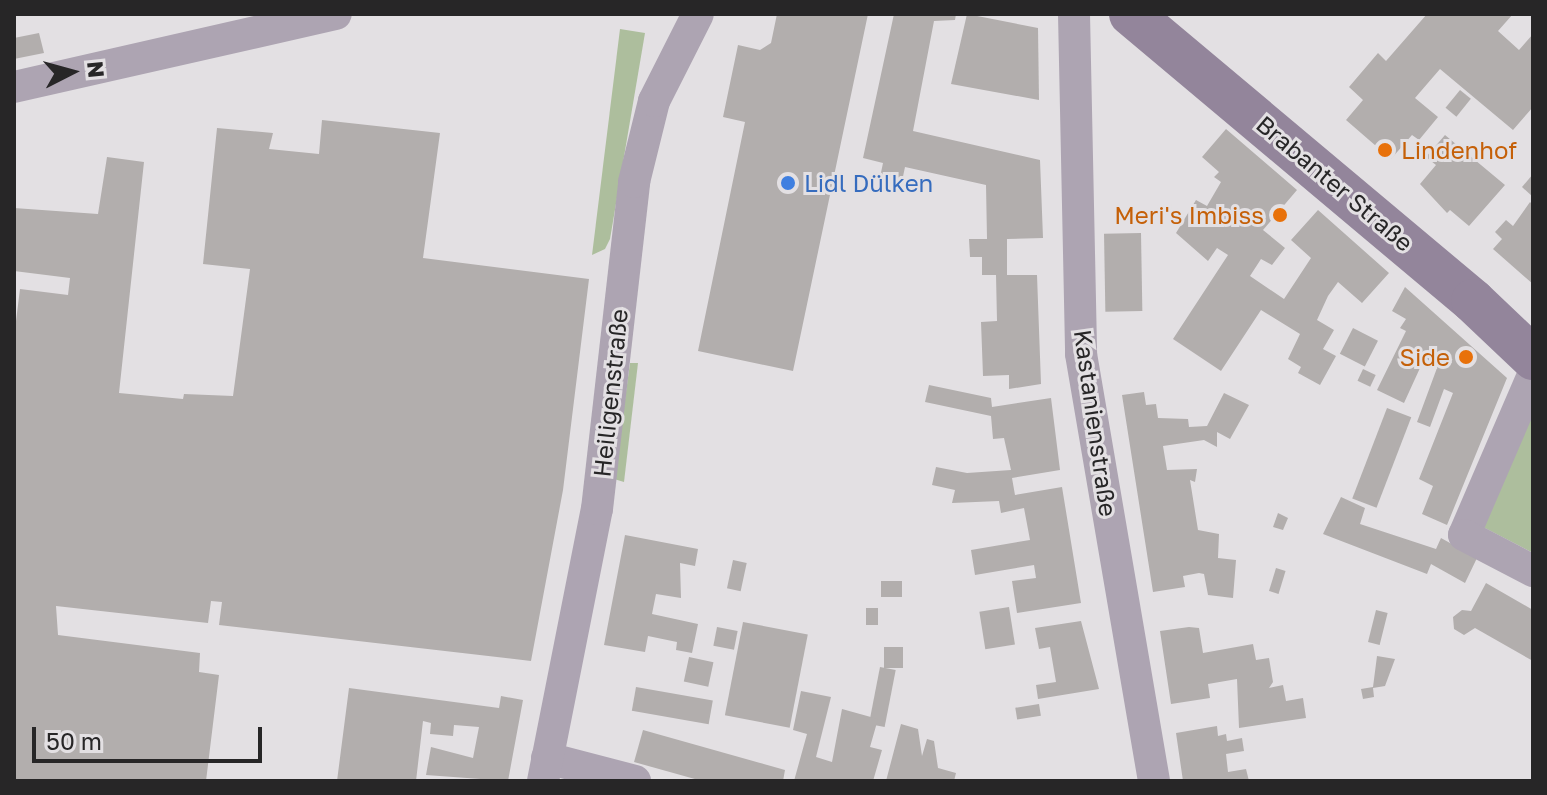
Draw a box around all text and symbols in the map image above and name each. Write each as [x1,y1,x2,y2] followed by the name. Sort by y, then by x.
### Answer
[32,32,112,112] north arrow
[82,60,111,79] text: N
[1251,109,1419,257] street label: Brabanter Straße
[1401,136,1517,164] place label: Lindenhof
[1376,141,1394,159] marker: Lindenhof
[804,169,933,197] place label: Lidl Dülken
[779,174,797,192] marker: Lidl Dülken
[1114,201,1264,229] place label: Meri's Imbiss
[1271,206,1289,224] marker: Meri's Imbiss
[587,307,633,479] street label: Heiligenstraße
[1069,328,1123,518] street label: Kastanienstraße
[1400,343,1450,371] place label: Side
[1457,348,1475,366] marker: Side
[36,711,266,761] scale bar
[46,726,102,755] text: 50 m

